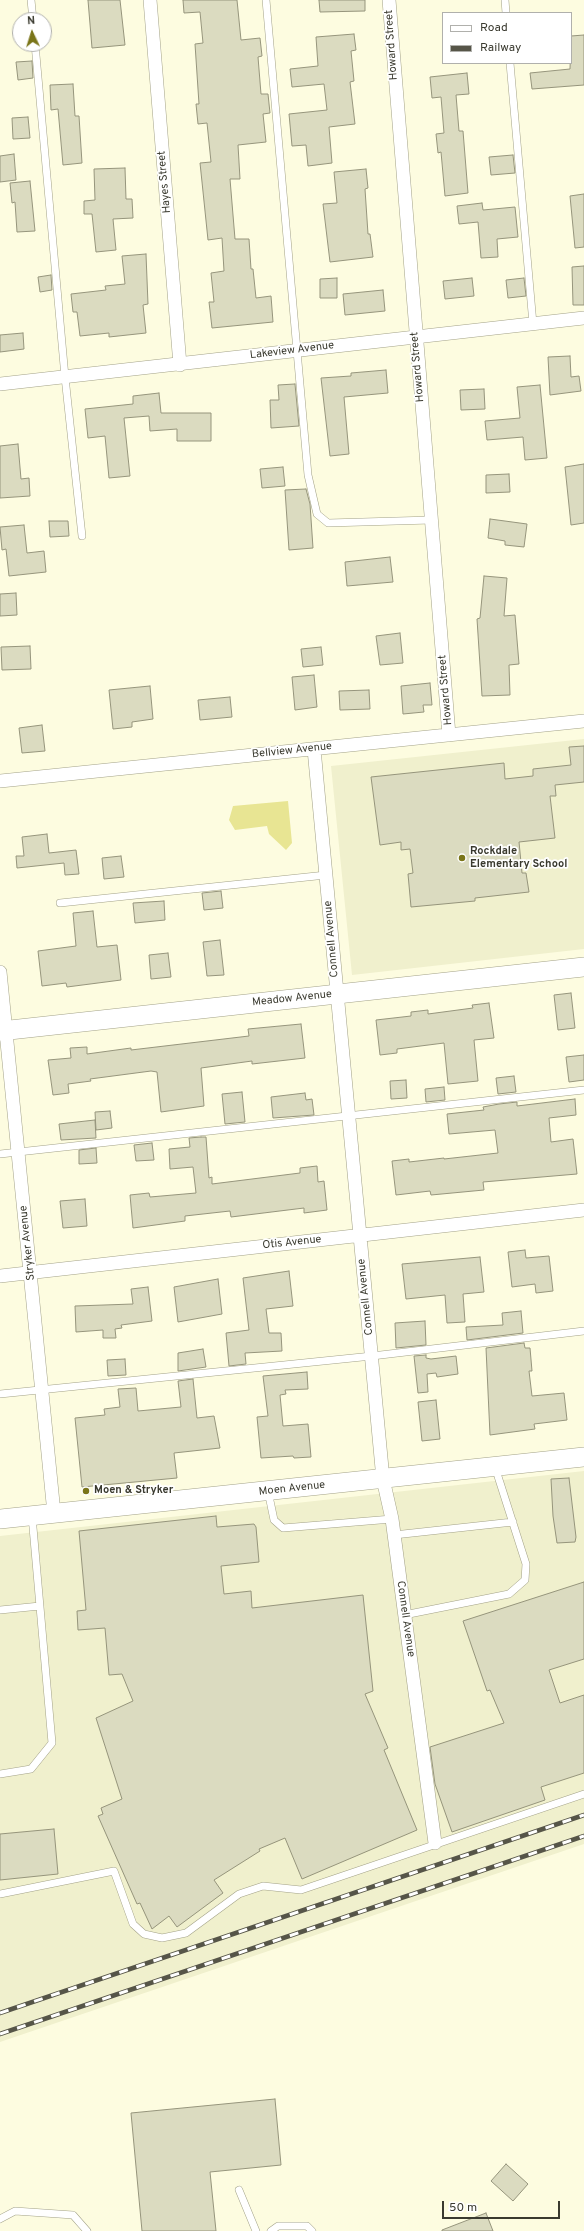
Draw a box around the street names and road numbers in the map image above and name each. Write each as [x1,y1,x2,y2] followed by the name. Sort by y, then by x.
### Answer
[383,9,401,81] street label: Howard Street
[156,150,174,214] street label: Hayes Street
[408,331,428,403] street label: Howard Street
[249,339,335,363] street label: Lakeview Avenue
[436,654,456,726] street label: Howard Street
[251,740,333,762] street label: Bellview Avenue
[322,900,342,978] street label: Connell Avenue
[251,988,333,1010] street label: Meadow Avenue
[17,1205,39,1281] street label: Stryker Avenue
[262,1233,322,1253] street label: Otis Avenue
[355,1258,377,1336] street label: Connell Avenue
[258,1479,326,1499] street label: Moen Avenue
[393,1580,417,1658] street label: Connell Avenue

